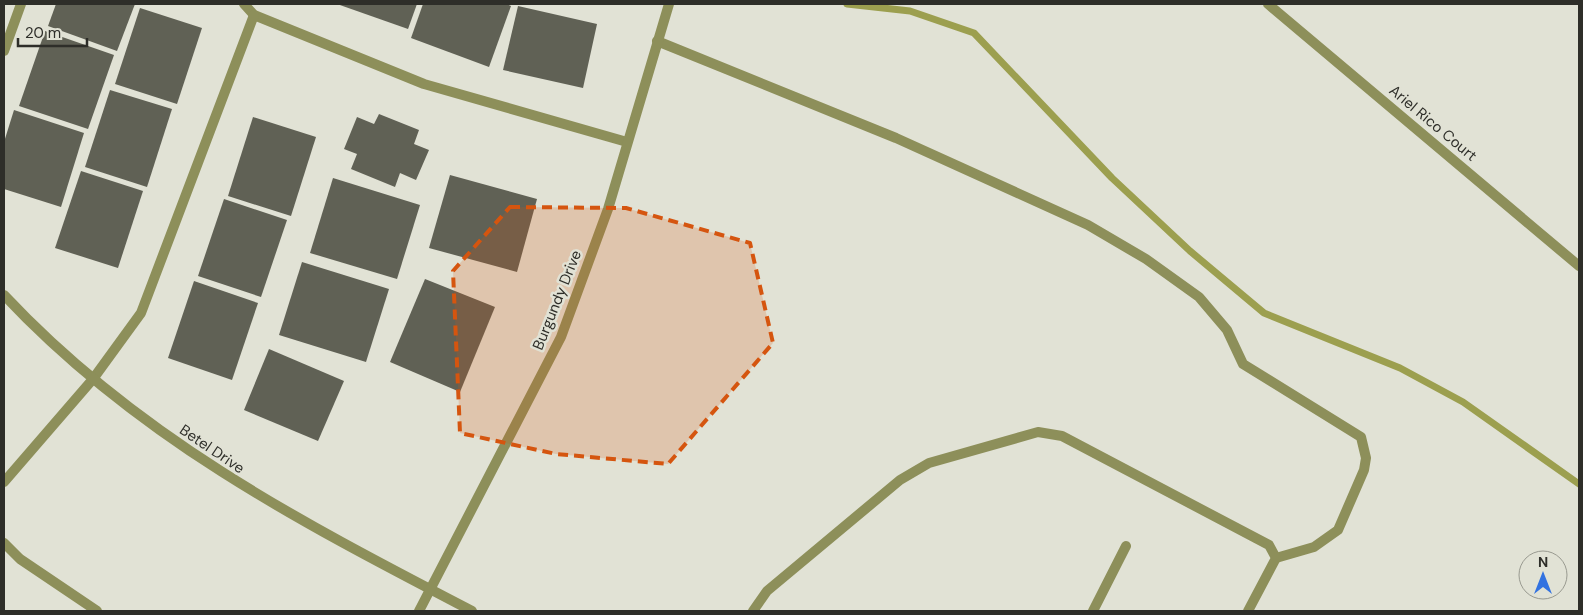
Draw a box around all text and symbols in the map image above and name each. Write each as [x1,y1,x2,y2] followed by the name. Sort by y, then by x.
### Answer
[18,15,86,47] scale bar
[25,23,61,43] text: 20 m
[1385,80,1481,166] street label: Ariel Rico Court
[528,247,586,353] street label: Burgundy Drive
[176,420,248,478] street label: Betel Drive
[1518,550,1568,600] north arrow
[1538,553,1548,571] text: N

